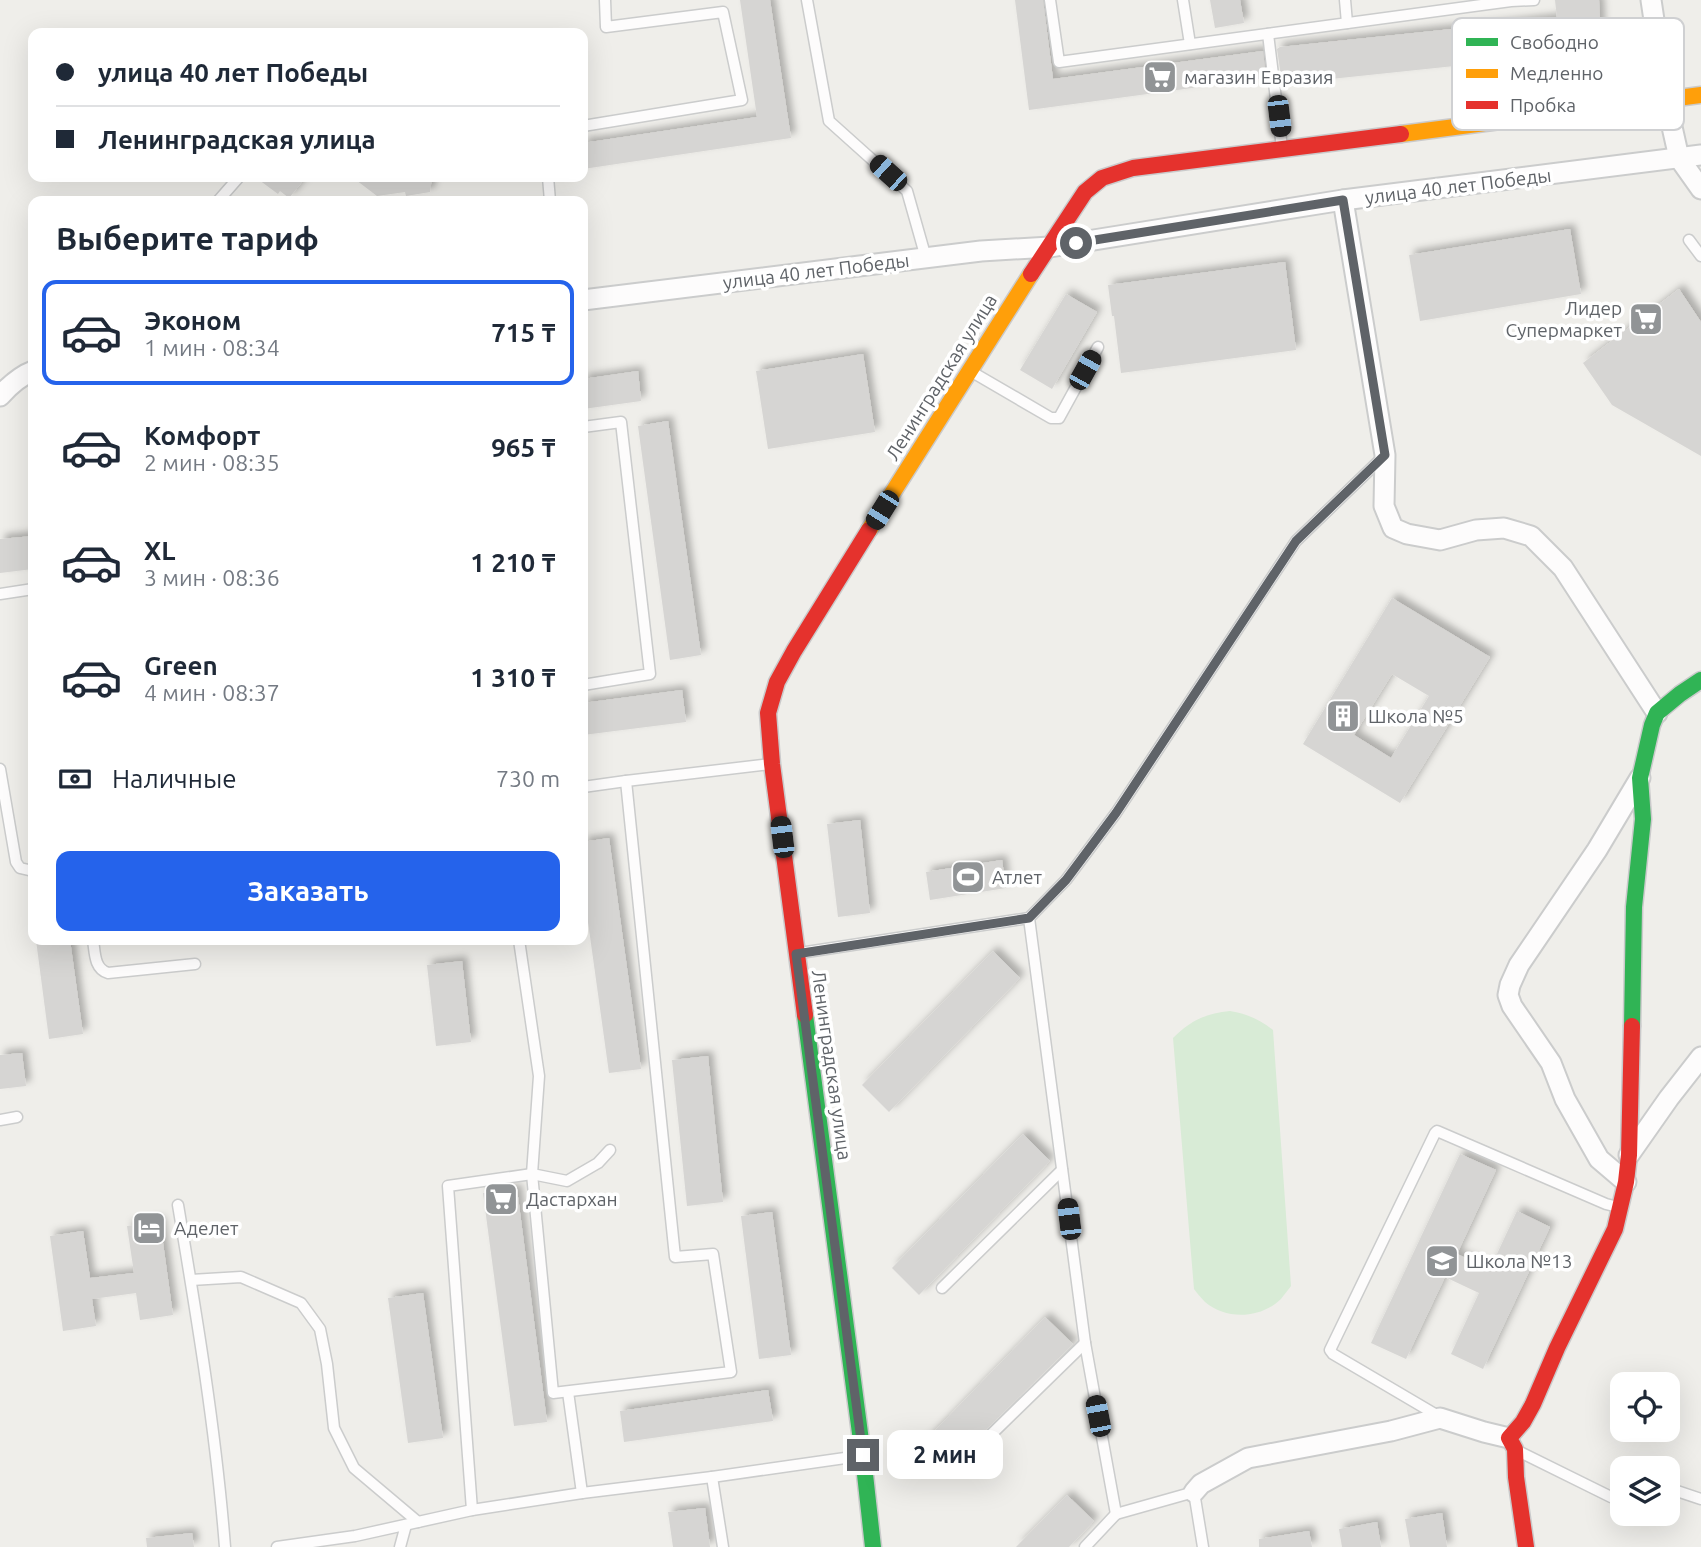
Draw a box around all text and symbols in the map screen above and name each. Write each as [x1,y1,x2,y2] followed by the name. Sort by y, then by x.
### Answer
[1452,18,1684,130] legend
[1510,31,1599,53] text: Свободно
[98,58,368,87] text: улица 40 лет Победы
[1141,58,1179,96] supermarket icon: магазин Евразия
[1510,62,1603,84] text: Медленно
[1184,66,1333,88] place label: магазин Евразия
[1267,94,1292,138] car
[1510,94,1576,116] text: Пробка
[98,125,376,154] text: Ленинградская улица
[866,151,911,195] car
[1364,164,1552,208] street label: улица 40 лет Победы
[56,220,319,256] text: Выберите тариф
[1060,227,1092,259] route start
[722,249,910,293] street label: улица 40 лет Победы
[881,290,1001,464] street label: Ленинградская улица
[1506,297,1623,341] place label: Лидер Супермаркет
[1627,300,1665,338] supermarket icon: Лидер Супермаркет
[60,301,123,364] icon: car
[144,306,241,335] text: Эконом
[491,318,556,347] text: 715 ₸
[144,335,280,360] text: 1 мин · 08:34
[1066,347,1105,393] car
[60,416,123,479] icon: car
[144,421,260,450] text: Комфорт
[491,433,556,462] text: 965 ₸
[144,450,280,475] text: 2 мин · 08:35
[862,487,903,533] car
[60,531,123,594] icon: car
[144,536,175,565] text: XL
[470,548,556,577] text: 1 210 ₸
[144,565,280,590] text: 3 мин · 08:36
[60,646,123,709] icon: car
[144,651,218,680] text: Green
[470,663,556,692] text: 1 310 ₸
[144,680,280,705] text: 4 мин · 08:37
[1324,697,1362,735] building icon: Школа №5
[1368,705,1464,727] place label: Школа №5
[56,760,94,798] icon: cash
[112,764,237,793] text: Наличные
[496,766,560,791] text: 730 m
[770,815,795,859] car
[56,851,560,931] button: Заказать
[949,858,987,896] sports icon: Атлет
[992,866,1042,888] place label: Атлет
[808,969,856,1161] street label: Ленинградская улица
[482,1180,520,1218] supermarket icon: Дастархан
[526,1188,618,1210] place label: Дастархан
[1057,1197,1082,1241] car
[130,1209,168,1247] hotel icon: Аделет
[174,1217,239,1239] place label: Аделет
[1423,1242,1461,1280] school or university icon: Школа №13
[1466,1250,1573,1272] place label: Школа №13
[1610,1372,1680,1526] map controls
[1610,1372,1680,1442] button: locate
[1084,1393,1113,1439] car
[888,1430,1003,1480] callout: 2 мин
[847,1439,879,1471] route end
[913,1442,977,1467] text: 2 мин
[1610,1456,1680,1526] button: layers

